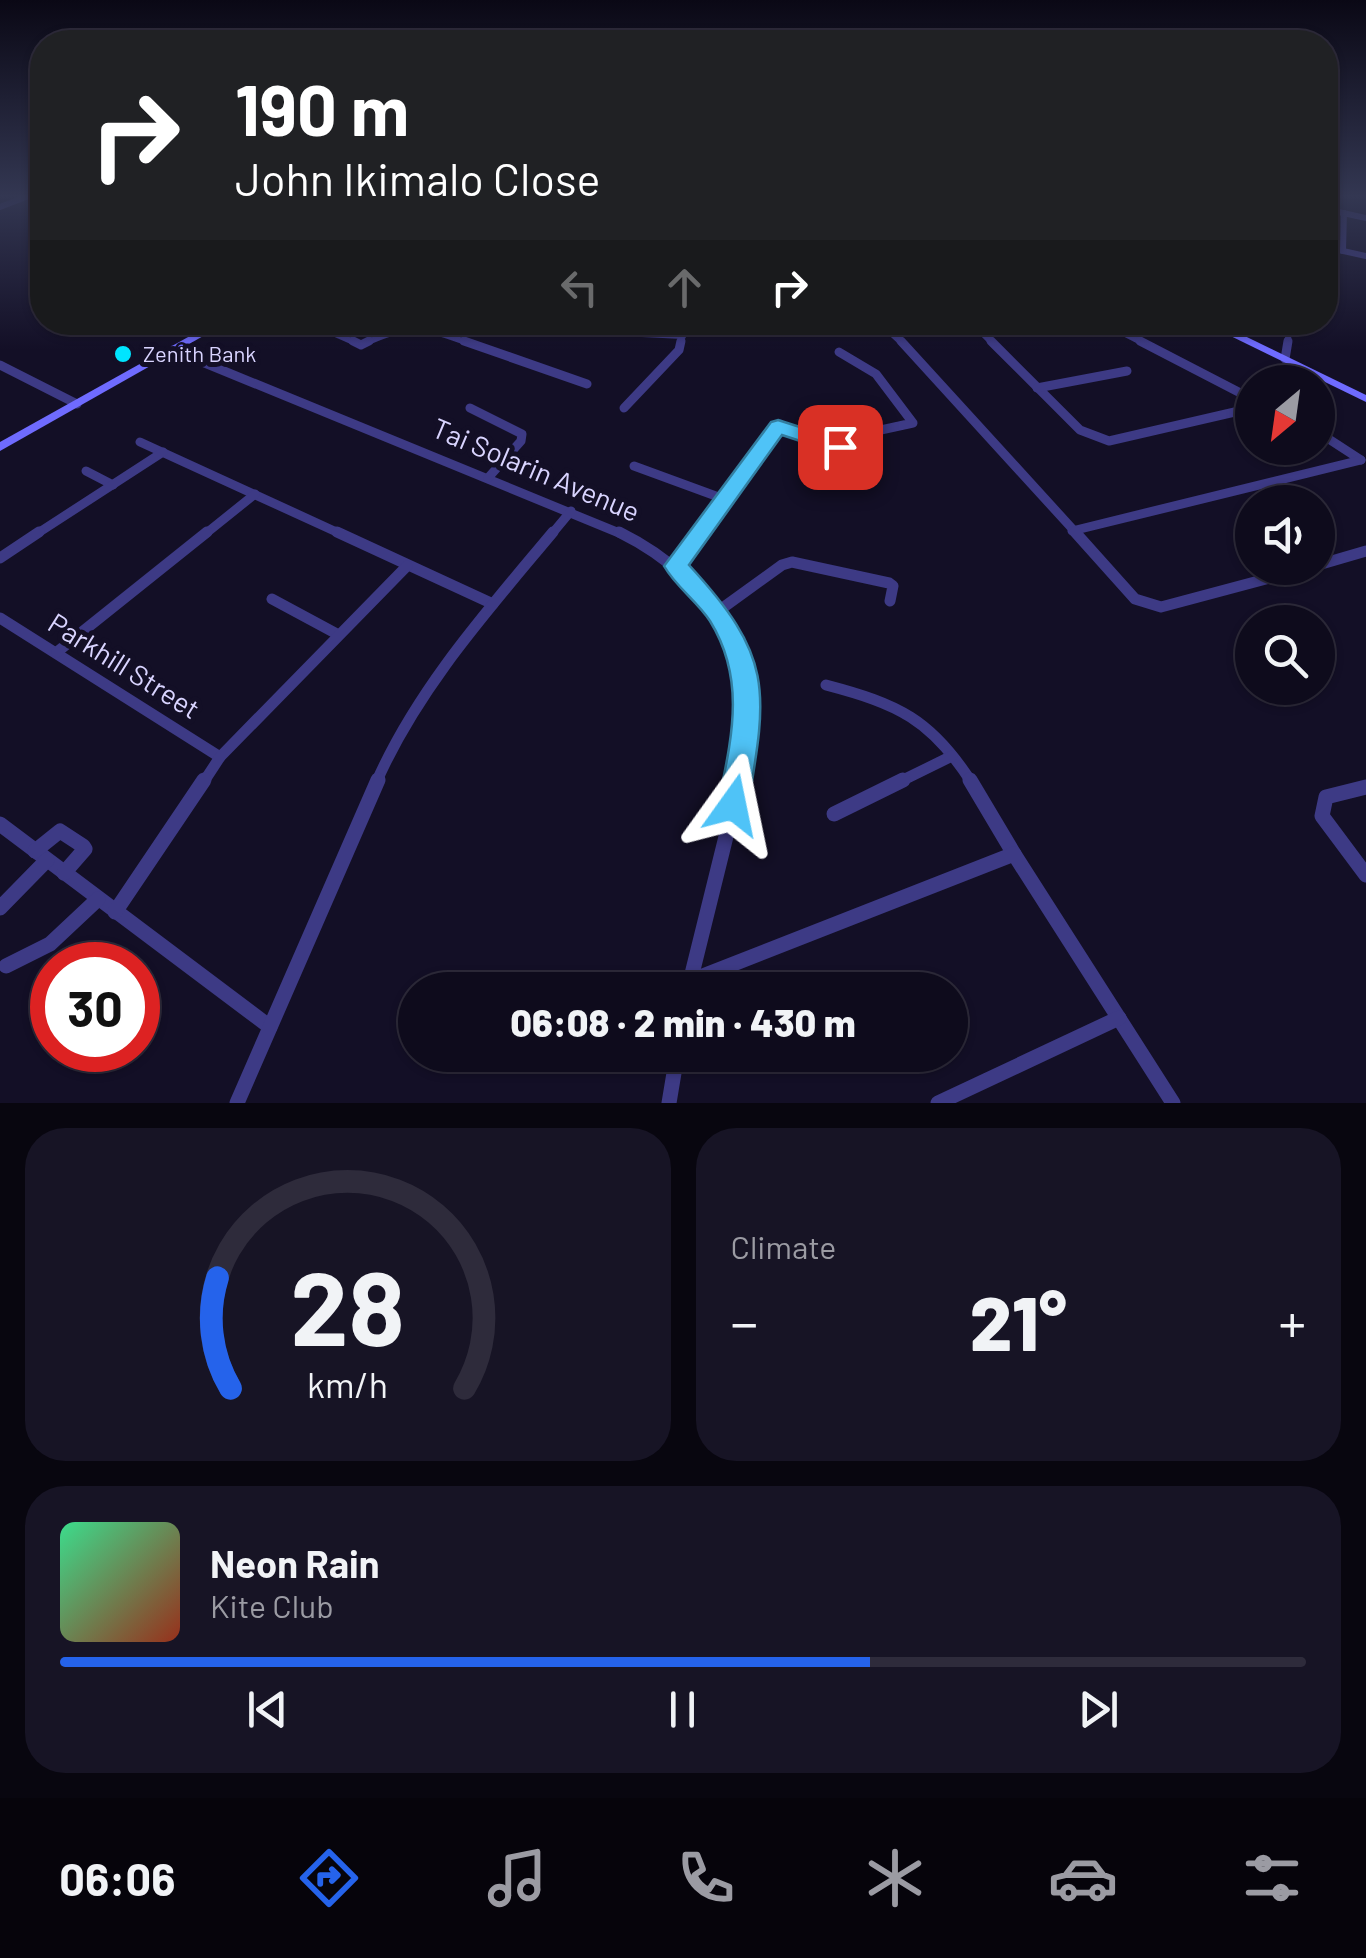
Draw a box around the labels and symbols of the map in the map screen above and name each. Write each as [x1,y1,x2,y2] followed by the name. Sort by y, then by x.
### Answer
[143,340,256,366] place label: Zenith Bank
[112,343,134,365] marker: Zenith Bank
[1235,365,1335,465] north arrow
[798,405,883,490] pin
[428,410,645,528] street label: Tai Solarin Avenue
[43,605,207,725] street label: Parkhill Street
[681,753,785,857] position arrow
[30,942,160,1072] speed limit sign: 30

